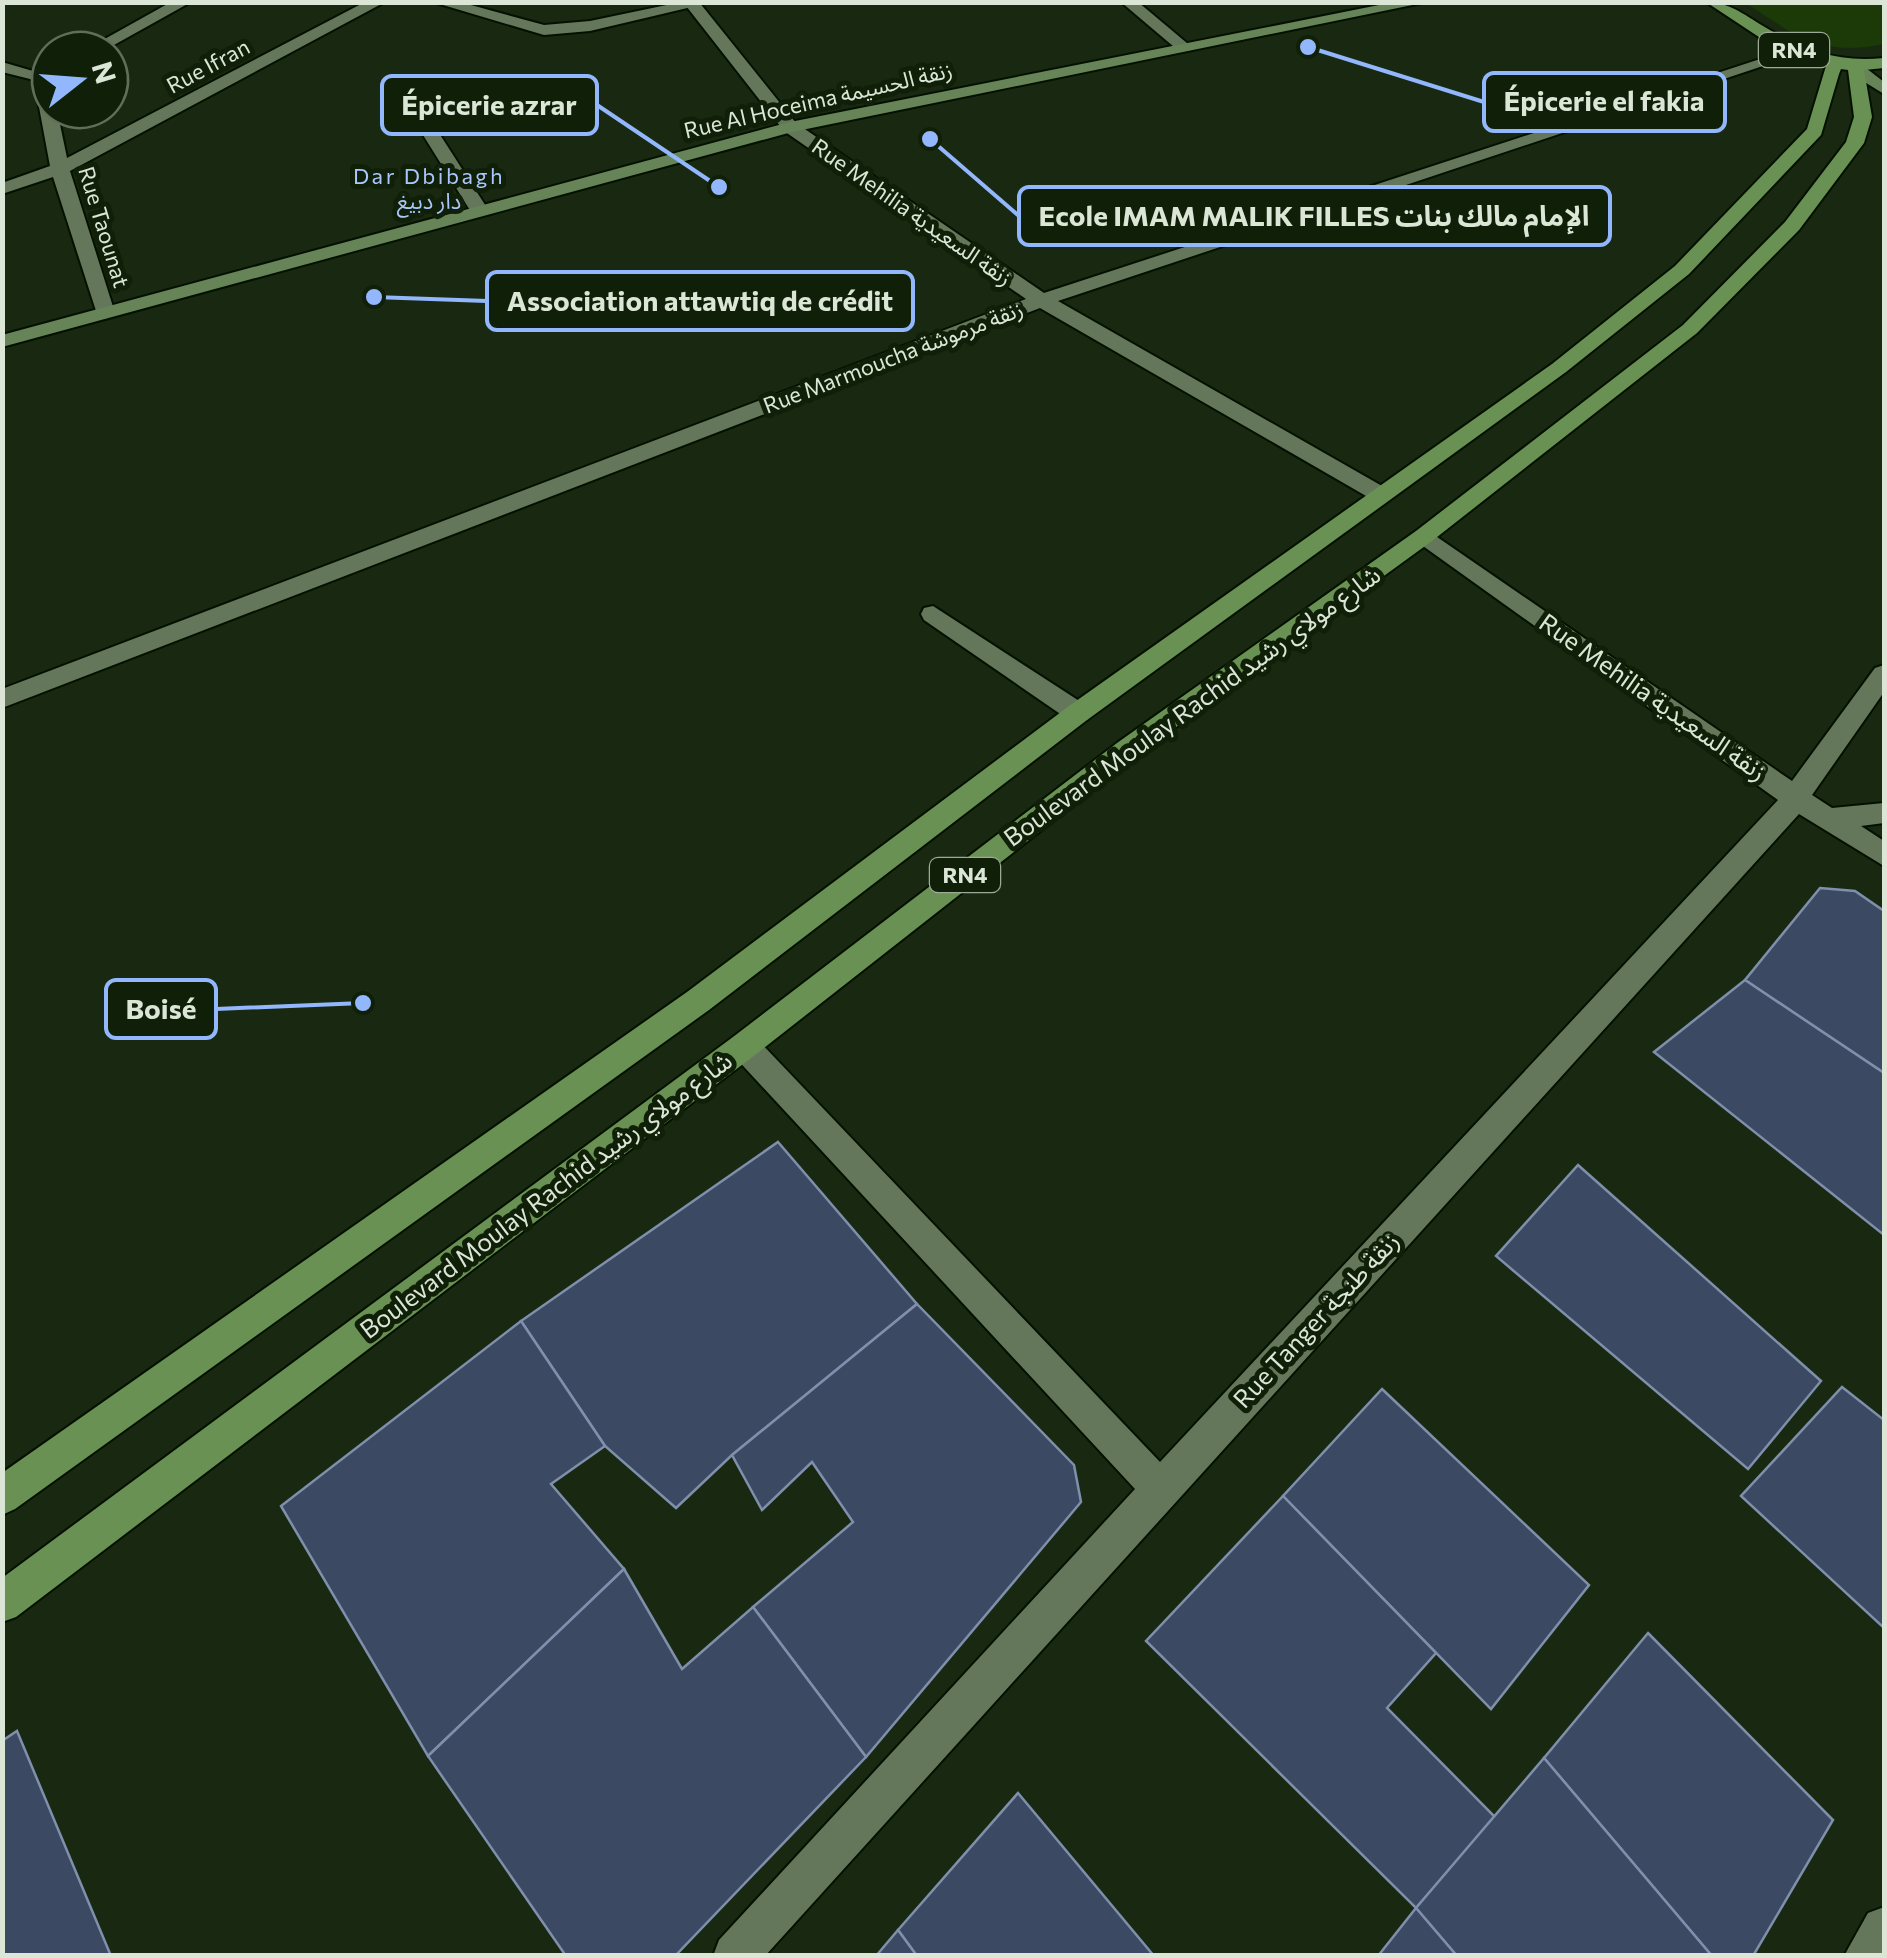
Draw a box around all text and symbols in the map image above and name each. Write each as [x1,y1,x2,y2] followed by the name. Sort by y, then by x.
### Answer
[30,30,130,130] north arrow
[162,32,254,99] street label: Rue Ifran
[1759,33,1829,67] road number: RN4
[681,55,955,145] street label: Rue Al Hoceima زنقة الحسيمة
[86,57,124,87] text: N
[1484,73,1725,131] callout: Épicerie el fakia
[382,76,597,134] callout: Épicerie azrar
[1503,83,1705,117] text: Épicerie el fakia
[401,87,577,121] text: Épicerie azrar
[806,132,1018,292] street label: Rue Mehilia زنقة السعيدية
[353,162,505,218] district label: Dar Dbibagh دار دبيغ
[73,163,136,291] street label: Rue Taounat
[1019,187,1610,245] callout: Ecole IMAM MALIK FILLES الإمام مالك بنات
[1039,198,1589,238] text: Ecole IMAM MALIK FILLES الإمام مالك بنات
[487,272,913,330] callout: Association attawtiq de crédit
[507,283,893,317] text: Association attawtiq de crédit
[759,294,1027,420] street label: Rue Marmoucha زنقة مرموشة
[997,558,1389,857] street label: Boulevard Moulay Rachid شارع مولاي رشيد
[1534,606,1773,787] street label: Rue Mehilia زنقة السعيدية
[930,858,1000,892] road number: RN4
[106,980,216,1038] callout: Boisé
[126,991,196,1025] text: Boisé
[354,1044,741,1349] street label: Boulevard Moulay Rachid شارع مولاي رشيد
[1226,1225,1405,1414] street label: Rue Tanger زنقة طنجة

